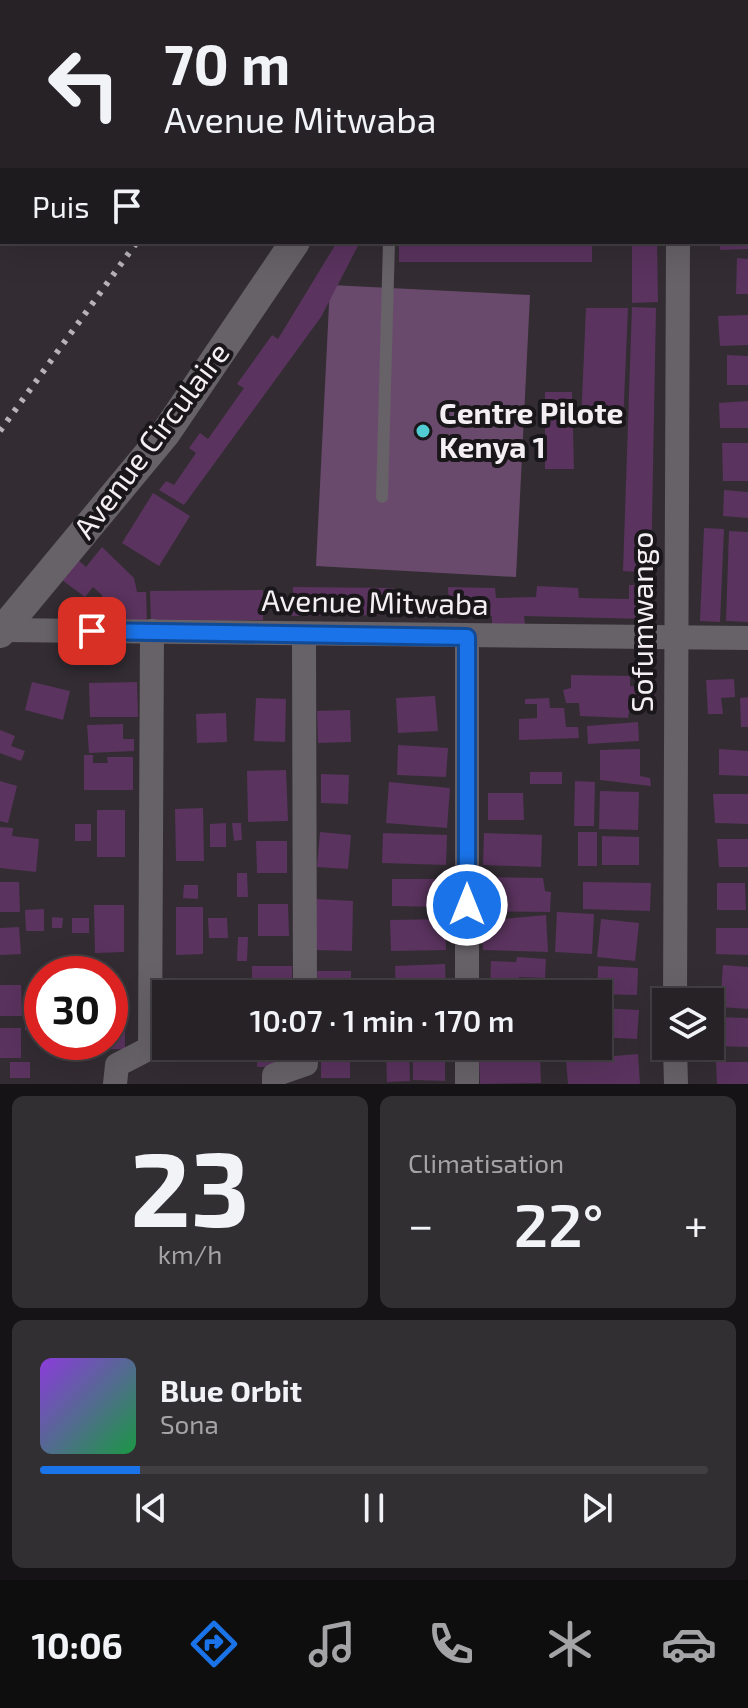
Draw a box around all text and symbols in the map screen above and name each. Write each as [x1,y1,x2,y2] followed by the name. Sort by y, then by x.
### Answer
[164,29,290,96] text: 70 m
[32,32,136,136] icon: left
[164,97,436,140] text: Avenue Mitwaba
[105,184,149,228] icon: arrive
[32,188,89,224] text: Puis
[65,335,236,545] street label: Avenue Circulaire
[439,394,623,465] place label: Centre Pilote Kenya 1
[414,422,432,440] marker: Centre Pilote Kenya 1
[623,532,659,712] street label: Sofumwango
[261,581,489,621] street label: Avenue Mitwaba
[58,597,126,665] pin
[70,609,114,653] icon: arrive
[425,863,509,947] position arrow
[24,956,128,1060] speed limit sign: 30
[652,988,724,1060] map controls
[652,988,724,1060] button: layers
[250,1002,514,1038] text: 10:07 · 1 min · 170 m
[130,1123,250,1248] text: 23
[408,1147,564,1178] text: Climatisation
[514,1187,604,1259] text: 22°
[408,1197,434,1250] text: −
[684,1197,708,1250] text: +
[158,1238,222,1269] text: km/h
[160,1372,302,1408] text: Blue Orbit
[160,1408,219,1439] text: Sona
[129,1486,173,1530] icon: previous
[352,1486,396,1530] icon: pause
[575,1486,619,1530] icon: next
[186,1616,242,1672] icon: directions
[304,1616,360,1672] icon: music
[423,1616,479,1672] icon: phone
[542,1616,598,1672] icon: climate
[661,1616,717,1672] icon: car
[31,1623,123,1666] text: 10:06

